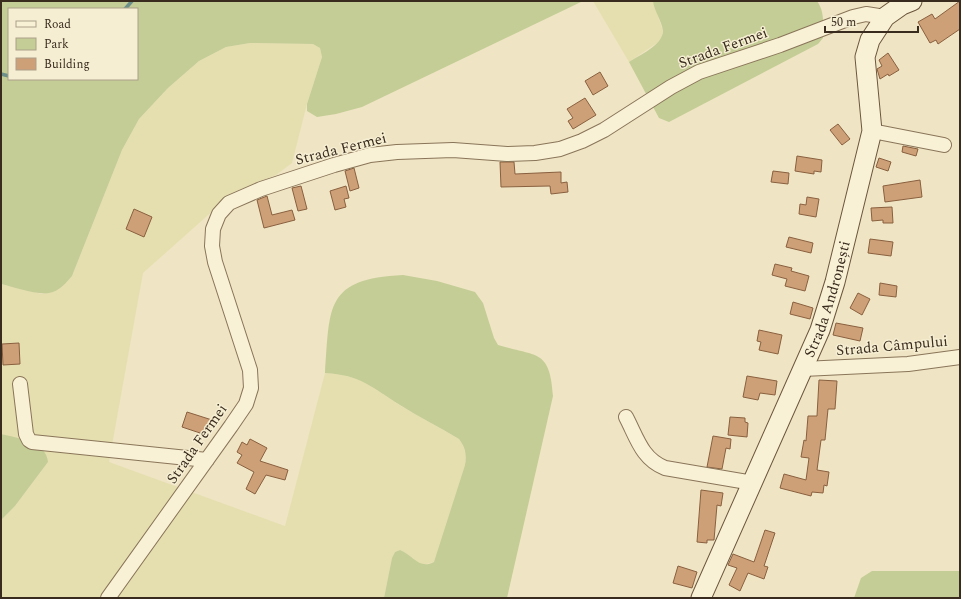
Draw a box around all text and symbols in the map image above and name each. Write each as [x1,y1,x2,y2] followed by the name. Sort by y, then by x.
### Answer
[8,8,138,80] legend
[825,8,918,34] scale bar
[831,13,856,32] text: 50 m
[44,15,71,34] text: Road
[675,21,771,75] street label: Strada Fermei
[44,35,69,54] text: Park
[44,55,90,74] text: Building
[293,127,389,171] street label: Strada Fermei
[798,238,856,361] street label: Strada Andronești
[835,330,949,362] street label: Strada Câmpului
[161,399,233,489] street label: Strada Fermei

